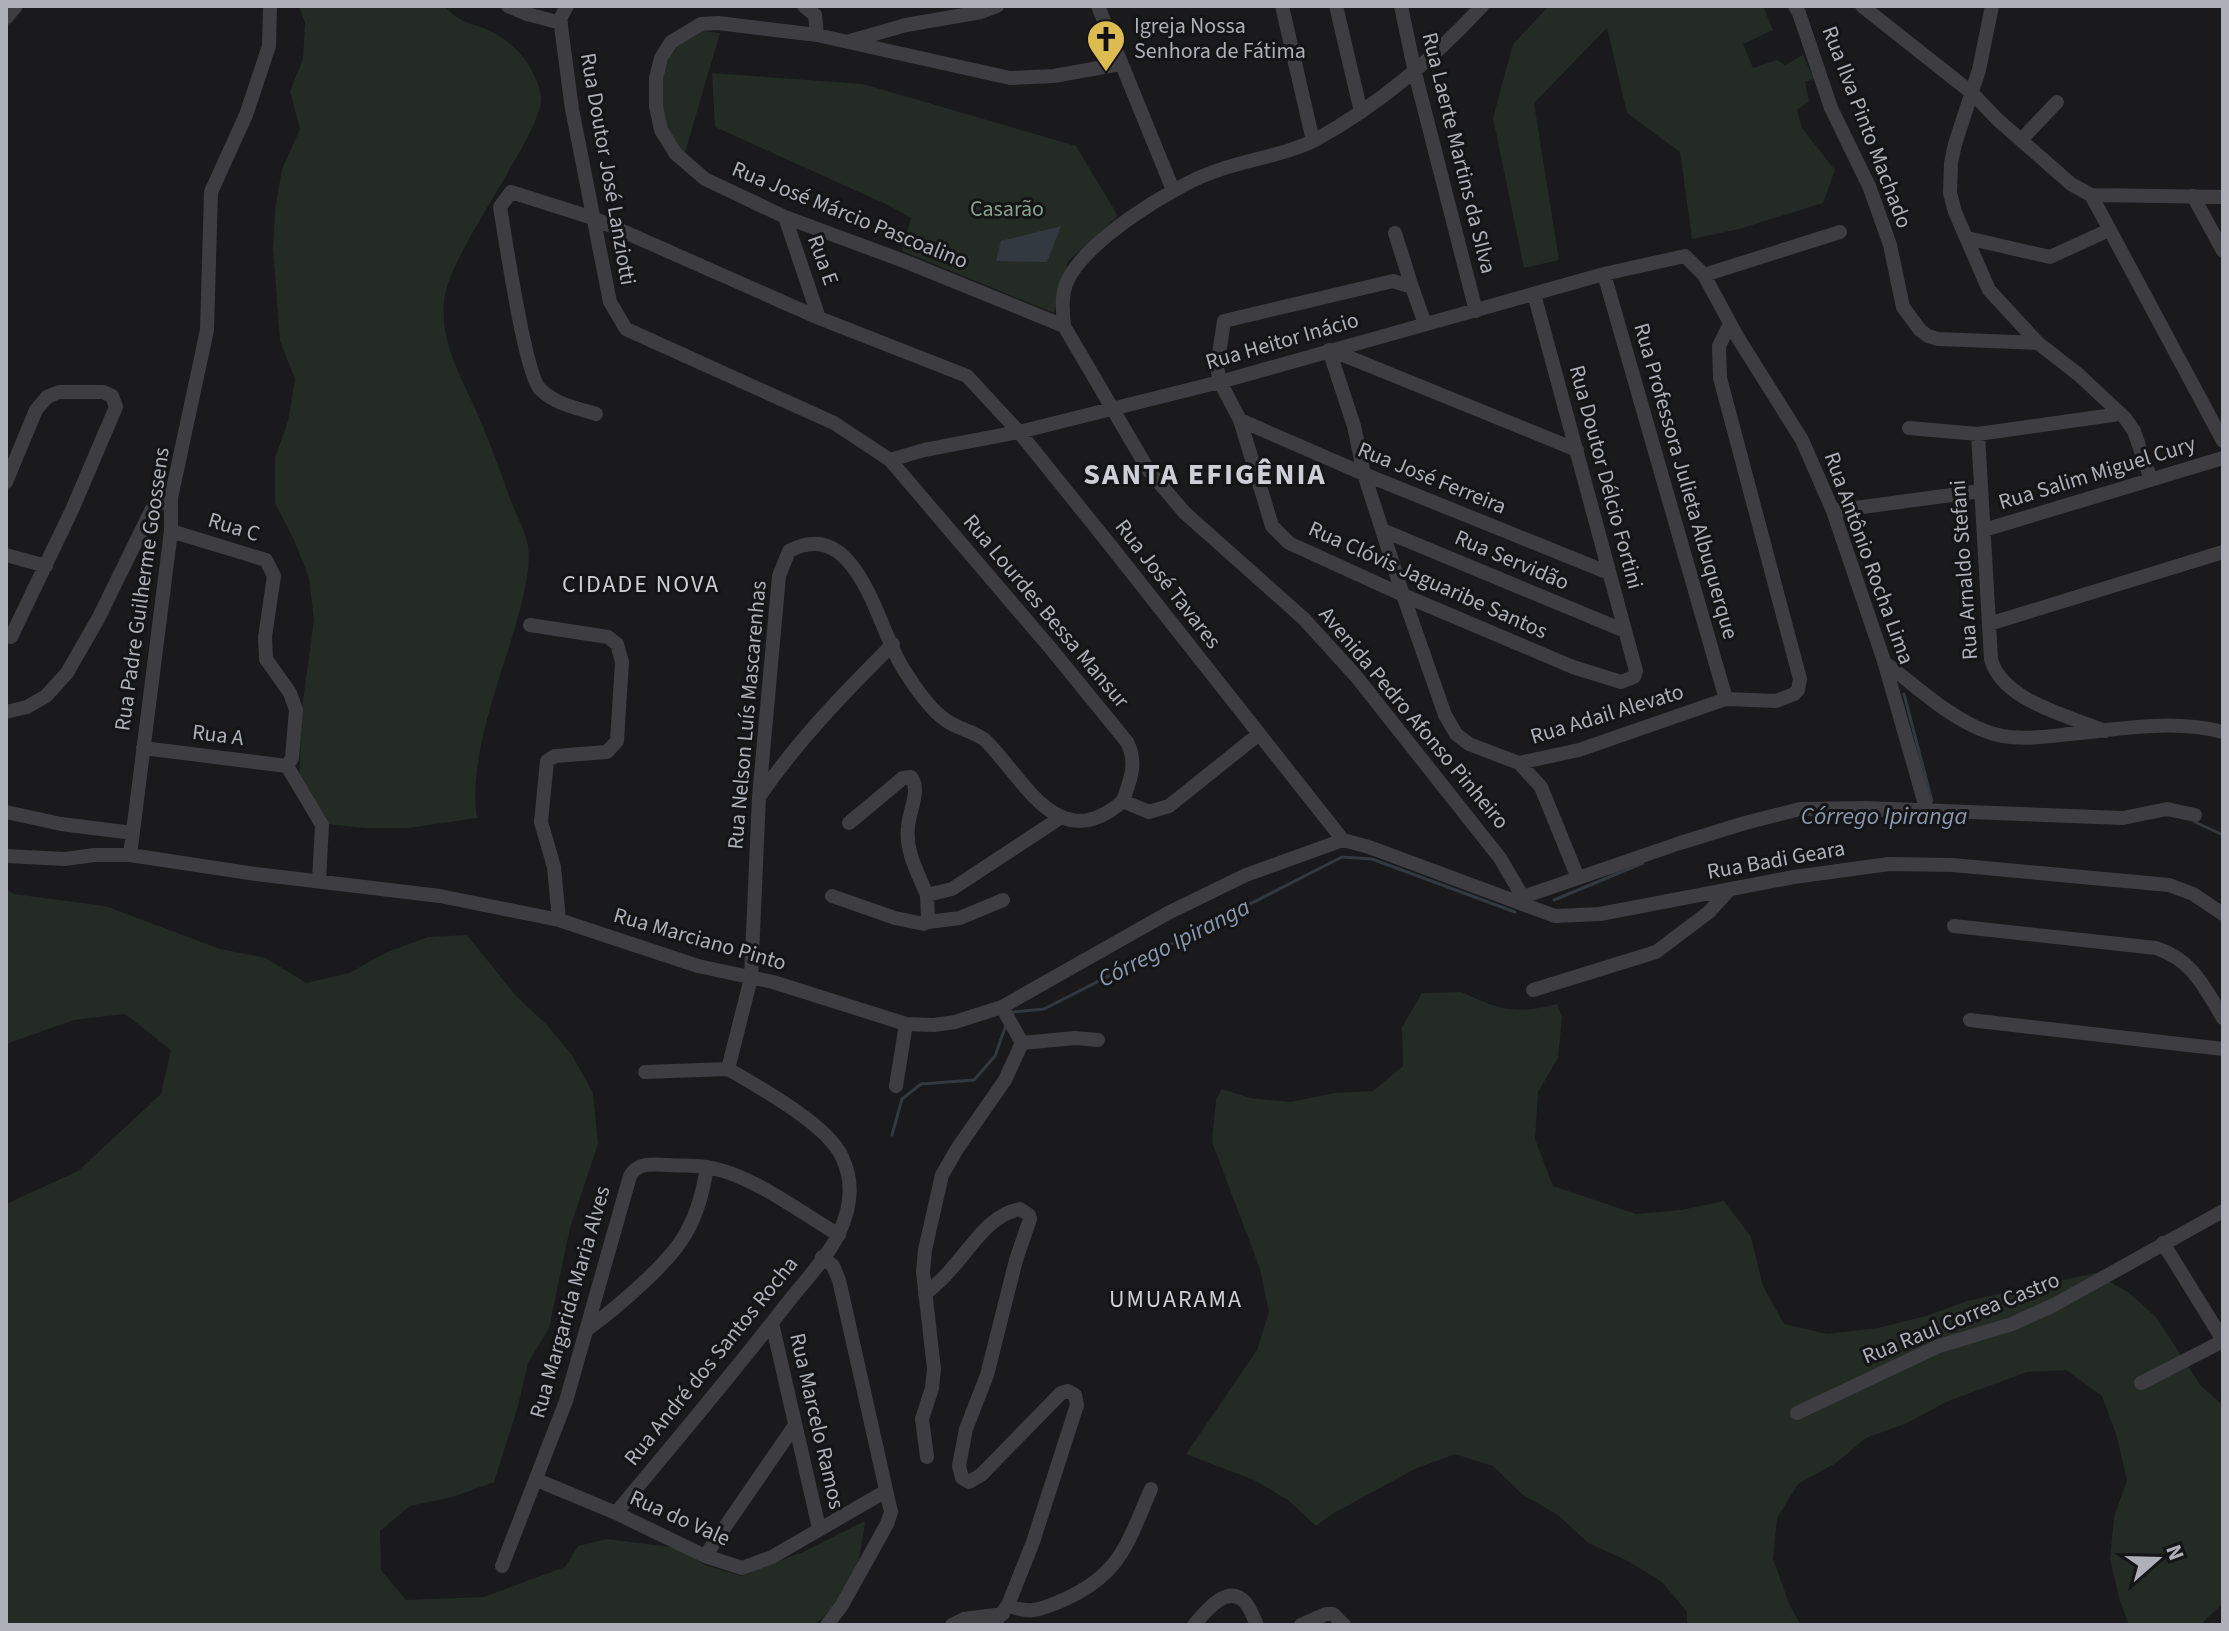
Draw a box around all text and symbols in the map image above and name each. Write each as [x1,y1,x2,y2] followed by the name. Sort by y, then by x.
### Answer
[1134,10,1306,67] place label: Igreja Nossa Senhora de Fátima
[1085,18,1127,73] church icon: Igreja Nossa Senhora de Fátima
[1814,21,1920,233] street label: Rua Ilva Pinto Machado
[1414,29,1504,277] street label: Rua Laerte Martins da SIlva
[572,50,644,288] street label: Rua Doutor José Lanziotti
[727,153,973,277] street label: Rua José Márcio Pascoalino
[970,193,1044,225] park label: Casarão
[799,230,847,290] street label: Rua E
[1202,304,1362,378] street label: Rua Heitor Inácio
[1625,319,1747,643] street label: Rua Professora Julieta Albuquerque
[1561,361,1651,593] street label: Rua Doutor Délcio Fortini
[1994,428,2200,518] street label: Rua Salim Miguel Cury
[1353,434,1511,522] street label: Rua José Ferreira
[106,445,178,733] street label: Rua Padre Guilherme Goossens
[1816,447,1922,669] street label: Rua Antônio Rocha Lima
[1083,453,1327,496] district label: SANTA EFIGÊNIA
[1942,479,1986,661] street label: Rua Arnaldo Stefani
[204,504,264,550] street label: Rua C
[955,507,1137,715] street label: Rua Lourdes Bessa Mansur
[1107,512,1229,656] street label: Rua José Tavares
[1303,513,1553,647] street label: Rua Clóvis Jaguaribe Santos
[1450,521,1574,599] street label: Rua Servidão
[562,567,720,602] district label: CIDADE NOVA
[719,579,775,851] street label: Rua Nelson Luís Mascarenhas
[1311,600,1517,836] street label: Avenida Pedro Afonso Pinheiro
[1526,675,1688,753] street label: Rua Adail Alevato
[190,716,246,754] street label: Rua A
[1801,799,1967,834] water label: Córrego Ipiranga
[1705,832,1847,888] street label: Rua Badi Geara
[1092,890,1256,996] water label: Córrego Ipiranga
[610,899,790,979] street label: Rua Marciano Pinto
[521,1182,619,1422] street label: Rua Margarida Maria Alves
[616,1249,806,1473] street label: Rua André dos Santos Rocha
[1858,1264,2064,1372] street label: Rua Raul Correa Castro
[1109,1282,1243,1317] district label: UMUARAMA
[781,1330,853,1512] street label: Rua Marcelo Ramos
[625,1482,735,1554] street label: Rua do Vale
[2117,1519,2197,1599] north arrow
[2157,1540,2192,1565] text: N

